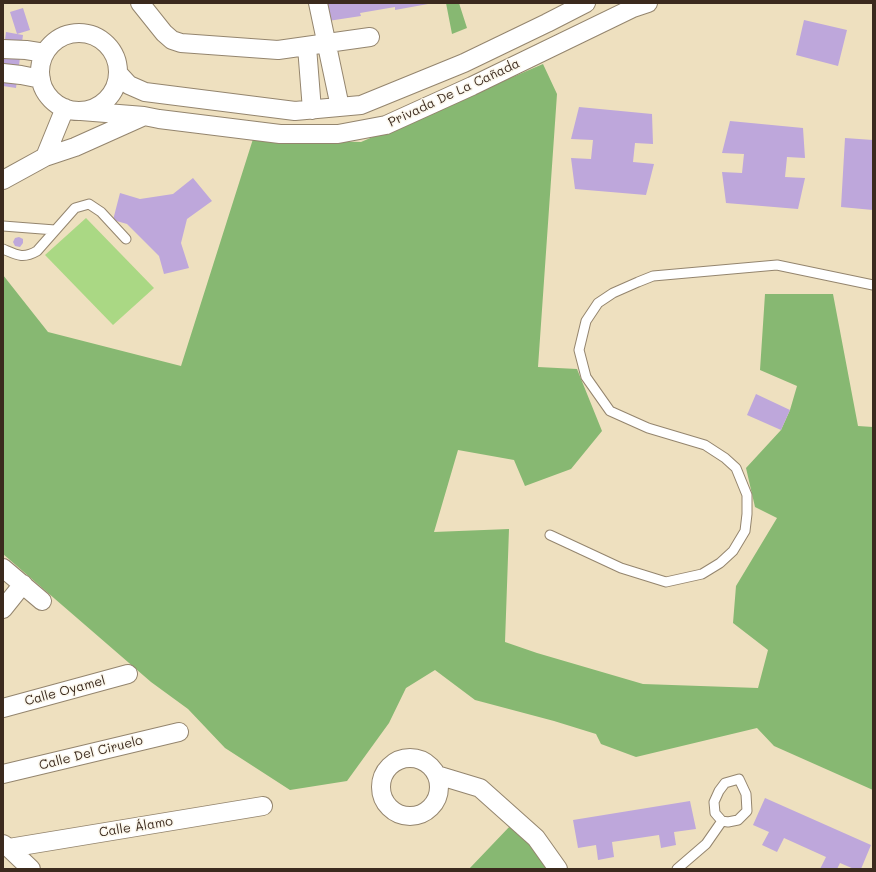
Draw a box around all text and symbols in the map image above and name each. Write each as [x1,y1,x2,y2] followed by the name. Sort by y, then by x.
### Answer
[386,56,522,130] street label: Privada De La Cañada
[23,673,107,709] street label: Calle Oyamel
[37,733,145,773] street label: Calle Del Ciruelo
[98,813,174,841] street label: Calle Álamo

